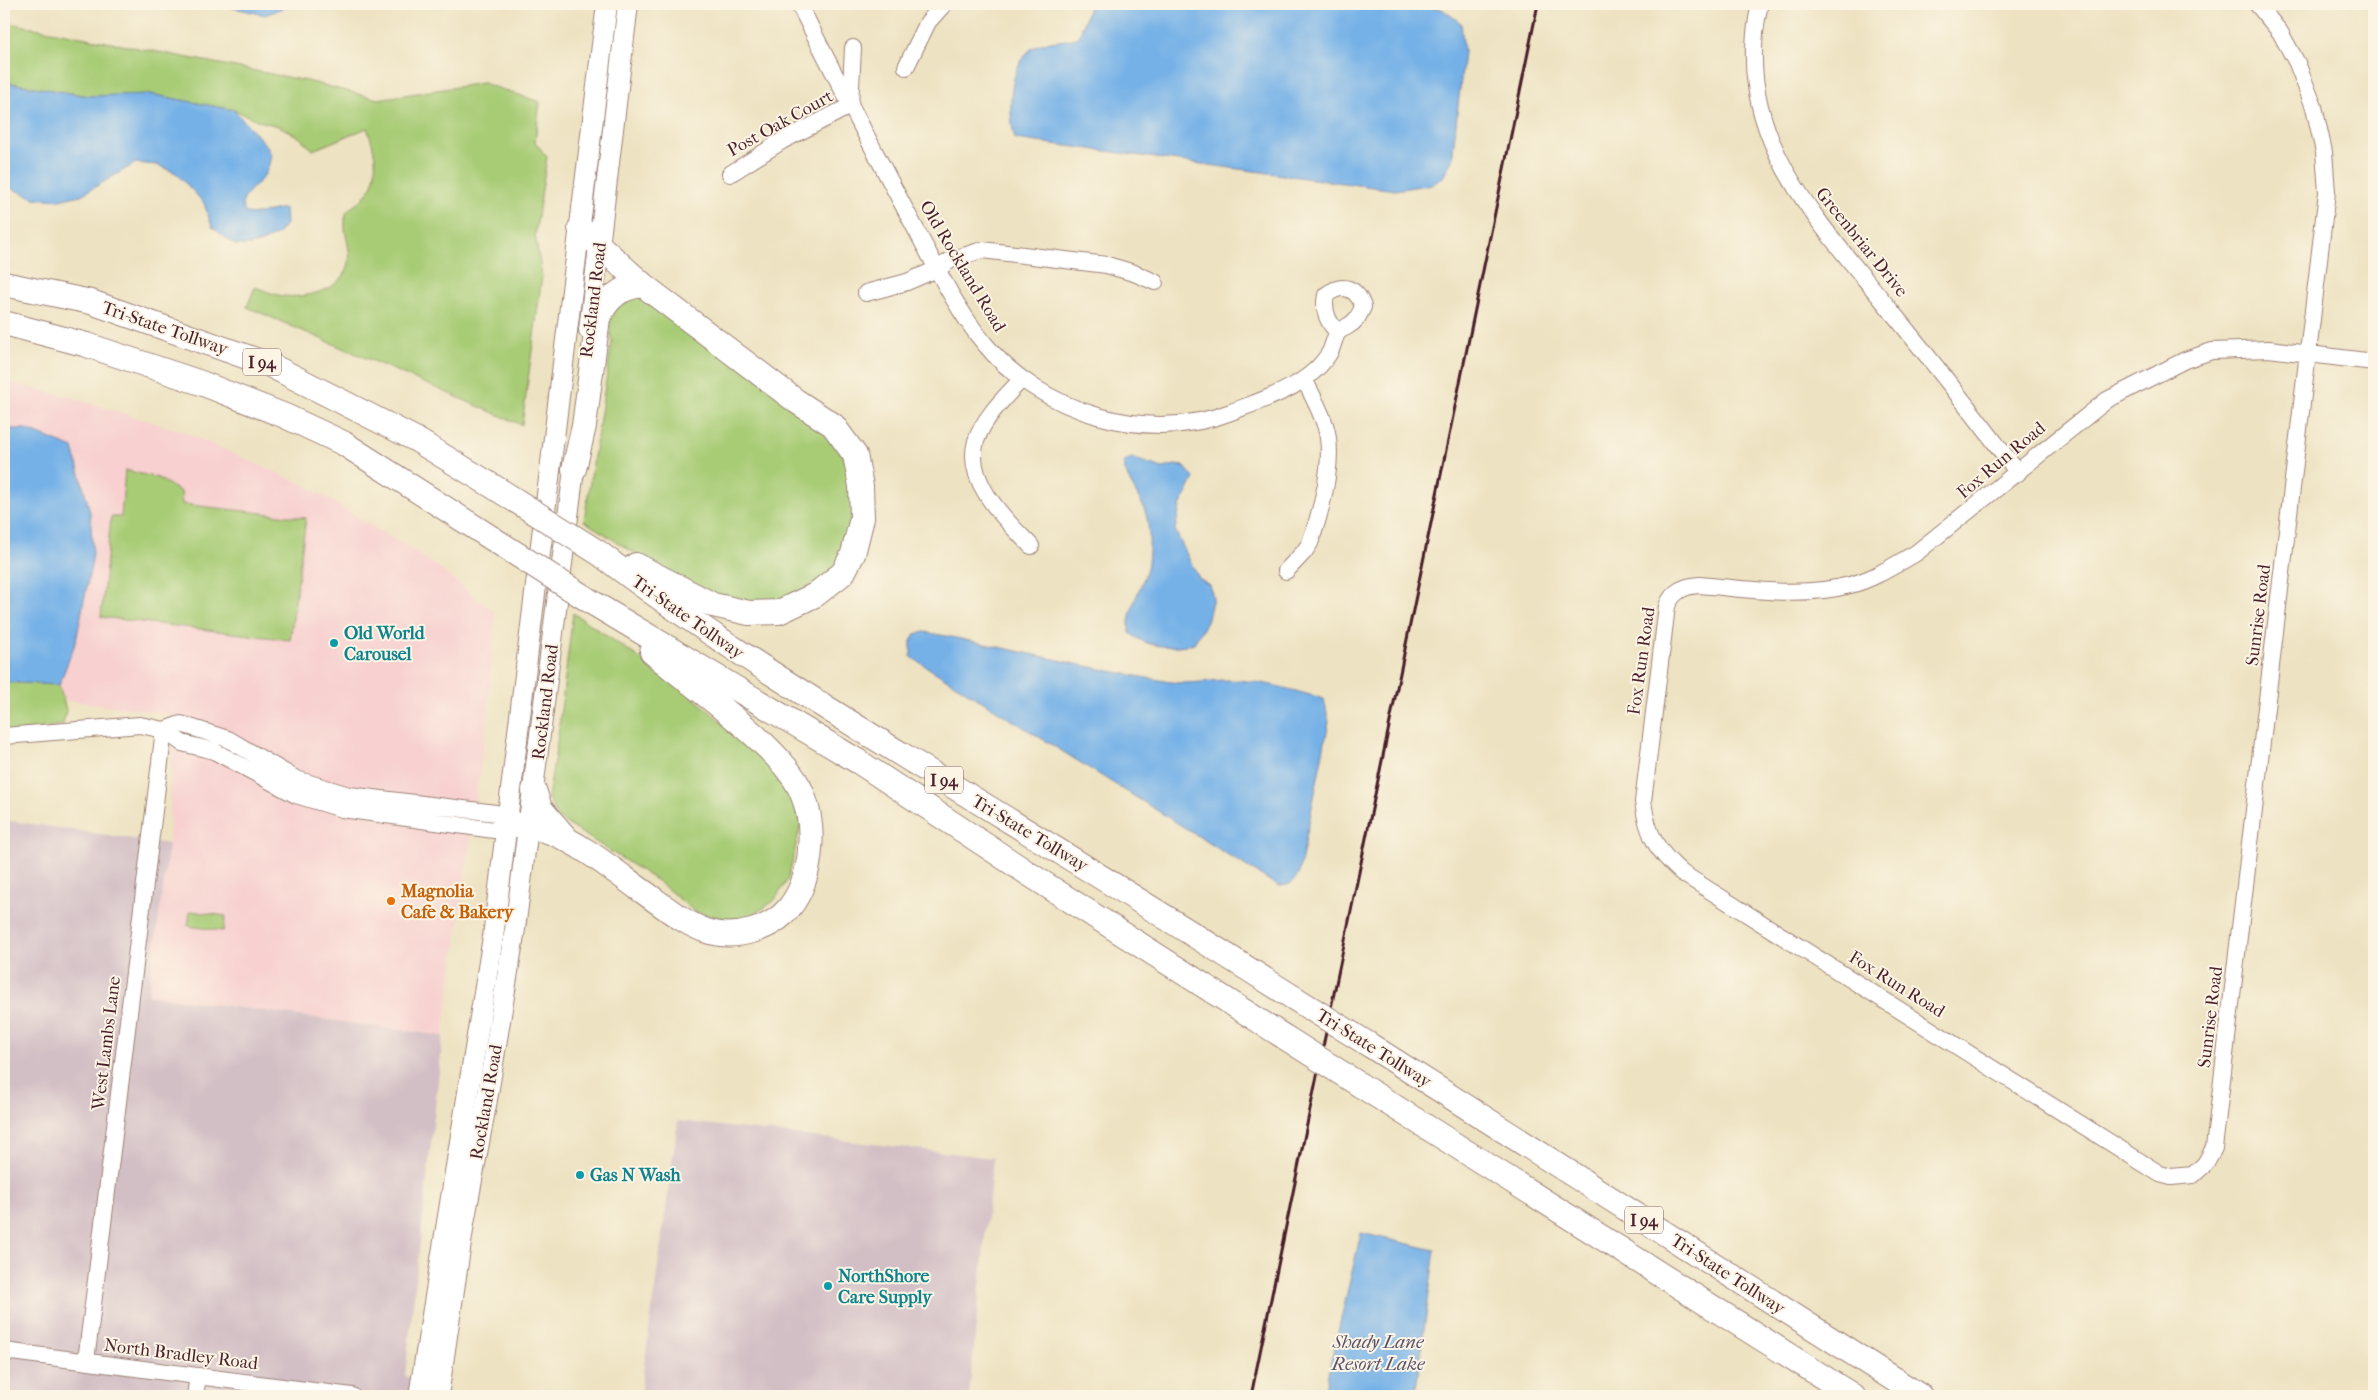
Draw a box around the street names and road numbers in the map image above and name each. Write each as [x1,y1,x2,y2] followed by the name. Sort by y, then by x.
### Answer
[724,85,837,161] street label: Post Oak Court
[1811,183,1912,301] street label: Greenbriar Drive
[915,197,1010,336] street label: Old Rockland Road
[576,241,611,359] street label: Rockland Road
[99,297,232,360] street label: Tri-State Tollway
[243,348,281,376] road number: I 94
[1953,417,2050,503] street label: Fox Run Road
[2242,563,2275,667] street label: Sunrise Road
[628,571,749,665] street label: Tri-State Tollway
[1624,605,1659,716] street label: Fox Run Road
[528,643,563,761] street label: Rockland Road
[925,766,963,794] road number: I 94
[968,790,1093,877] street label: Tri-State Tollway
[1845,947,1949,1022] street label: Fox Run Road
[2194,965,2227,1069] street label: Sunrise Road
[88,975,125,1112] street label: West Lambs Lane
[1312,1005,1436,1093] street label: Tri-State Tollway
[466,1043,507,1161] street label: Rockland Road
[1625,1206,1663,1234] road number: I 94
[1667,1230,1790,1320] street label: Tri-State Tollway
[103,1335,259,1374] street label: North Bradley Road

